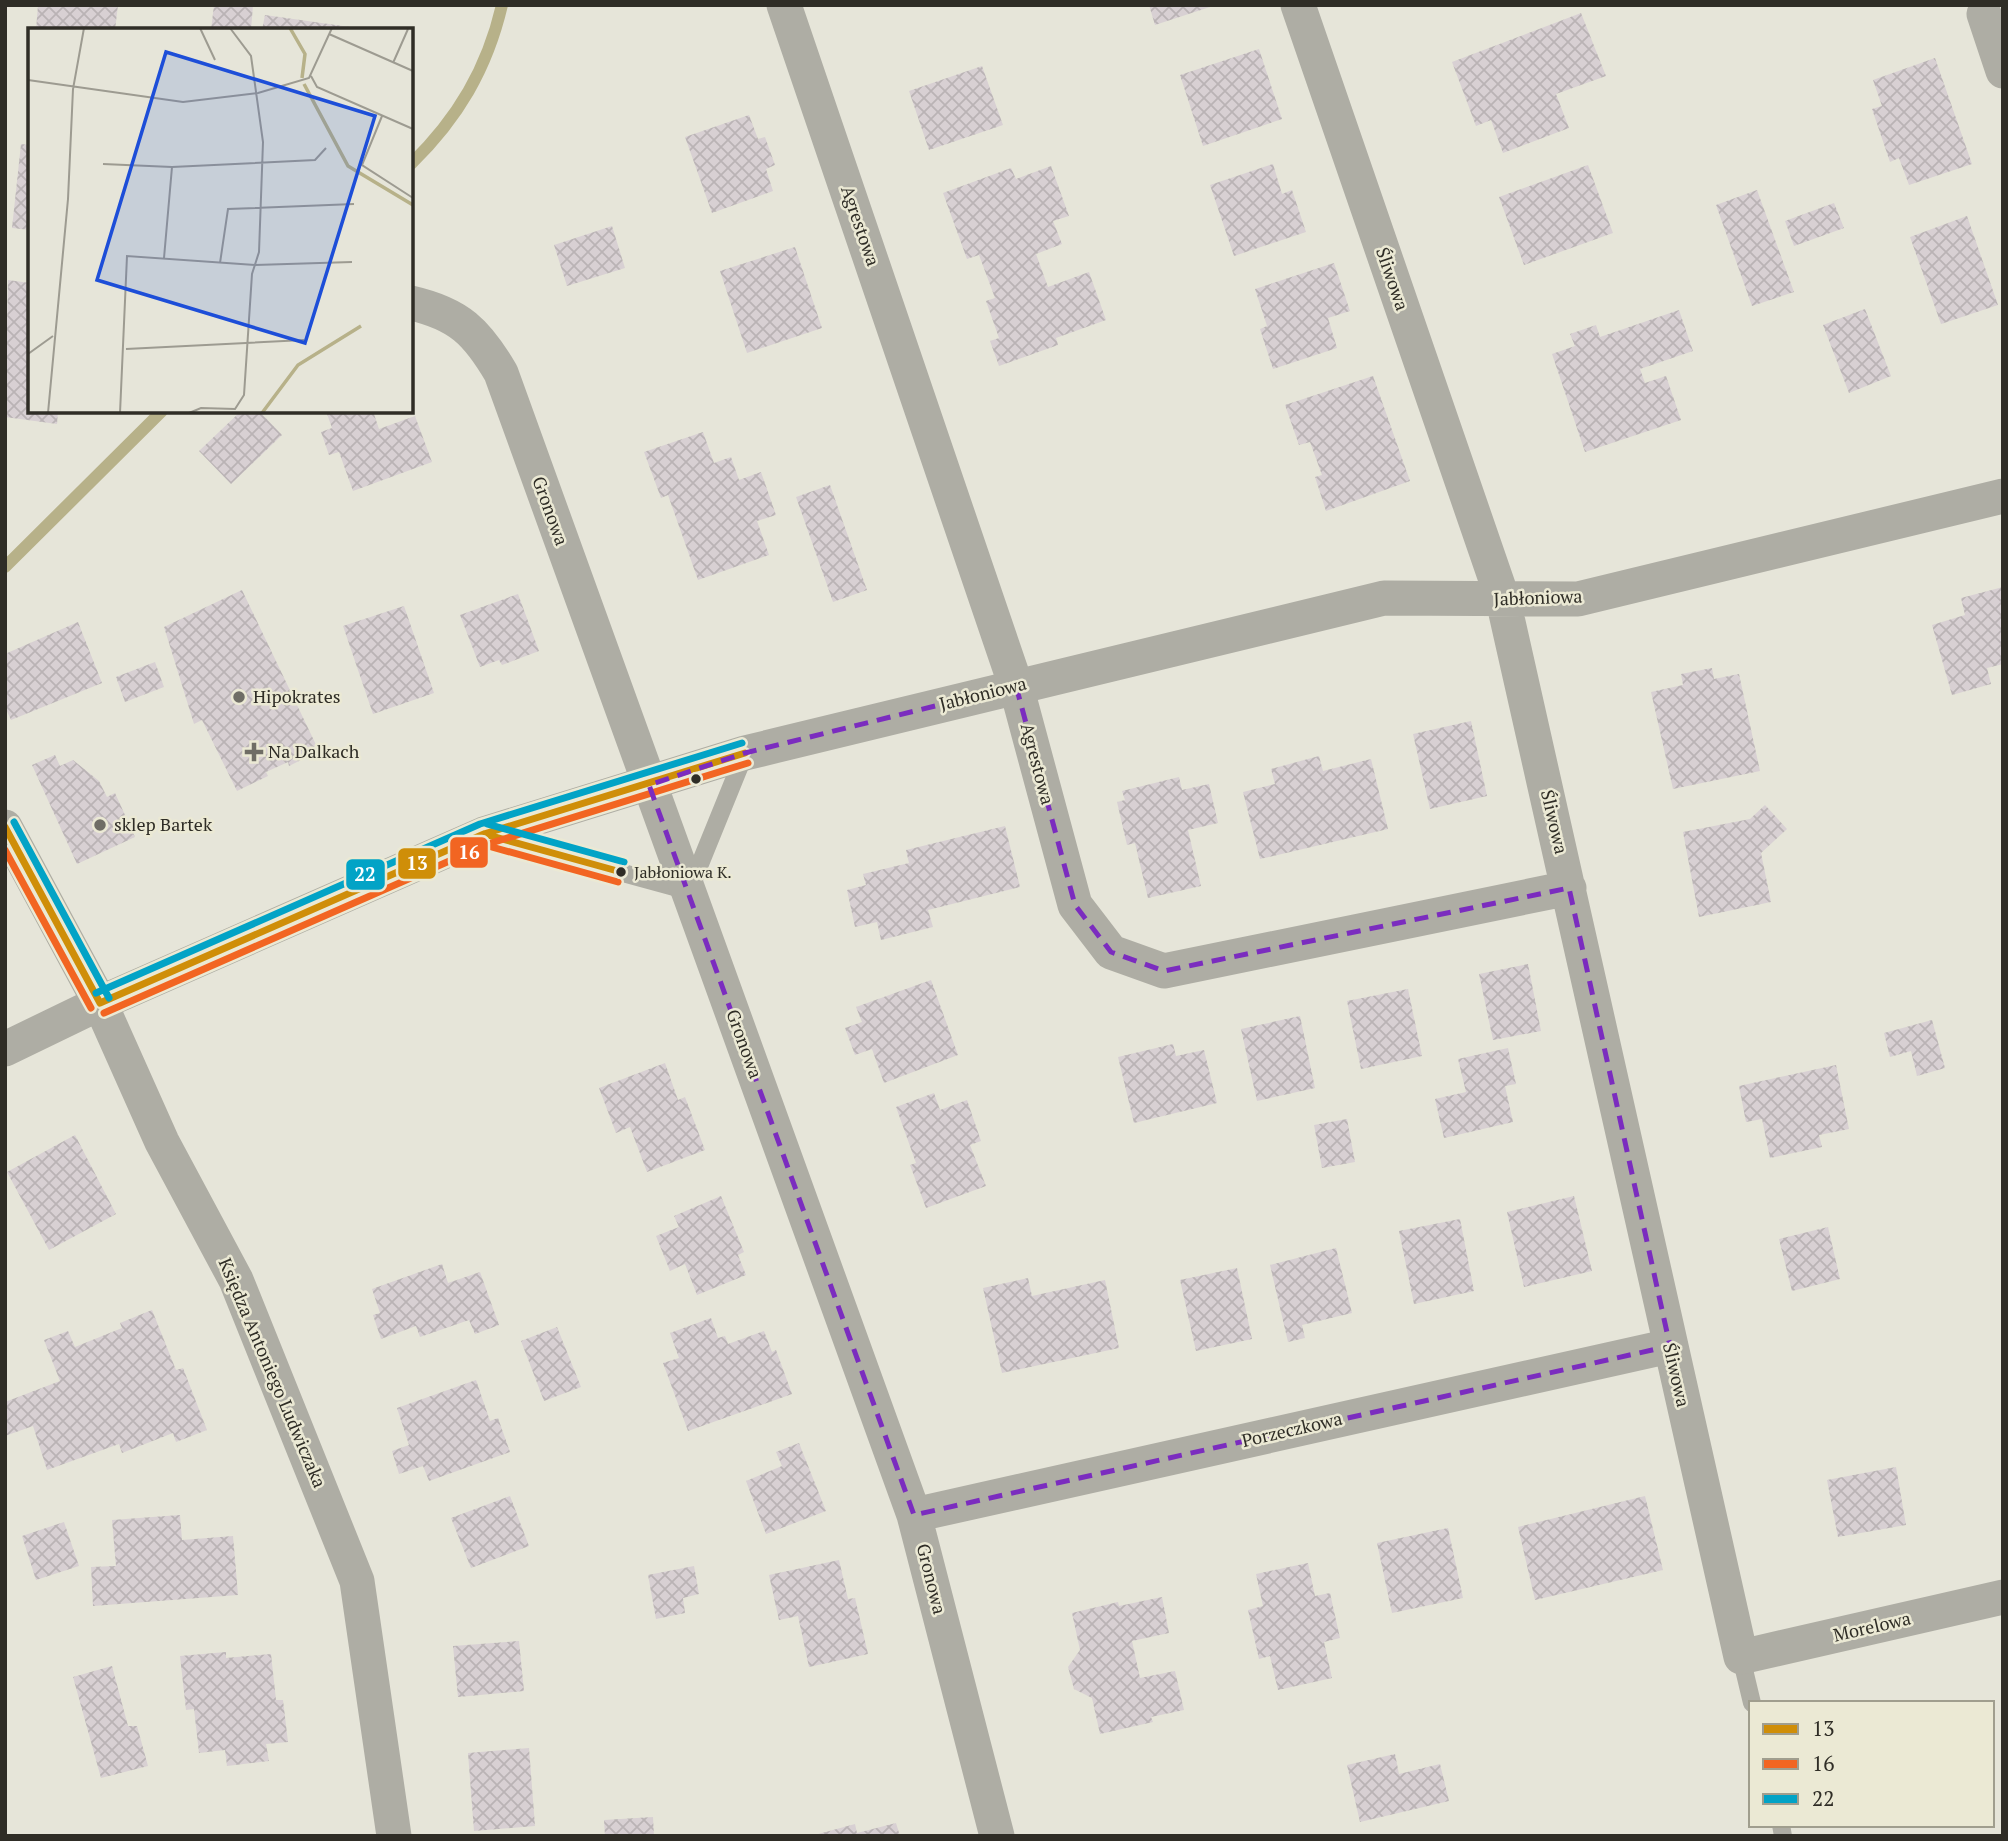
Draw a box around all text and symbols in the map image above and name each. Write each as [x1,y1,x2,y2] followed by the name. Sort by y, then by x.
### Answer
[28,28,413,413] inset map
[836,182,886,269] street label: Agrestowa
[1371,244,1415,313] street label: Śliwowa
[527,473,575,549] street label: Gronowa
[1493,583,1583,611] street label: Jabłoniowa
[937,671,1029,715] street label: Jabłoniowa
[253,684,340,708] place label: Hipokrates
[231,689,247,705] marker: Hipokrates
[1016,720,1060,807] street label: Agrestowa
[268,739,360,763] place label: Na Dalkach
[246,744,262,760] marker: Na Dalkach
[689,772,703,786] unlabelled marker
[1536,787,1574,856] street label: Śliwowa
[114,812,213,836] place label: sklep Bartek
[92,817,108,833] marker: sklep Bartek
[449,836,489,869] line badge: 16
[458,839,480,864] text: 16
[397,847,437,880] line badge: 13
[406,850,428,875] text: 13
[345,858,386,891] line badge: 22
[354,861,376,886] text: 22
[634,861,732,883] place label: Jabłoniowa K.
[614,865,628,879] marker: Jabłoniowa K.
[721,1006,769,1082] street label: Gronowa
[214,1254,332,1491] street label: Księdza Antoniego Ludwiczaka
[1658,1340,1696,1409] street label: Śliwowa
[1239,1406,1344,1452] street label: Porzeczkowa
[912,1541,952,1617] street label: Gronowa
[1831,1605,1913,1647] street label: Morelowa
[1749,1701,1994,1827] legend
[1812,1714,1834,1742] text: 13
[1812,1749,1834,1777] text: 16
[1812,1784,1834,1812] text: 22

